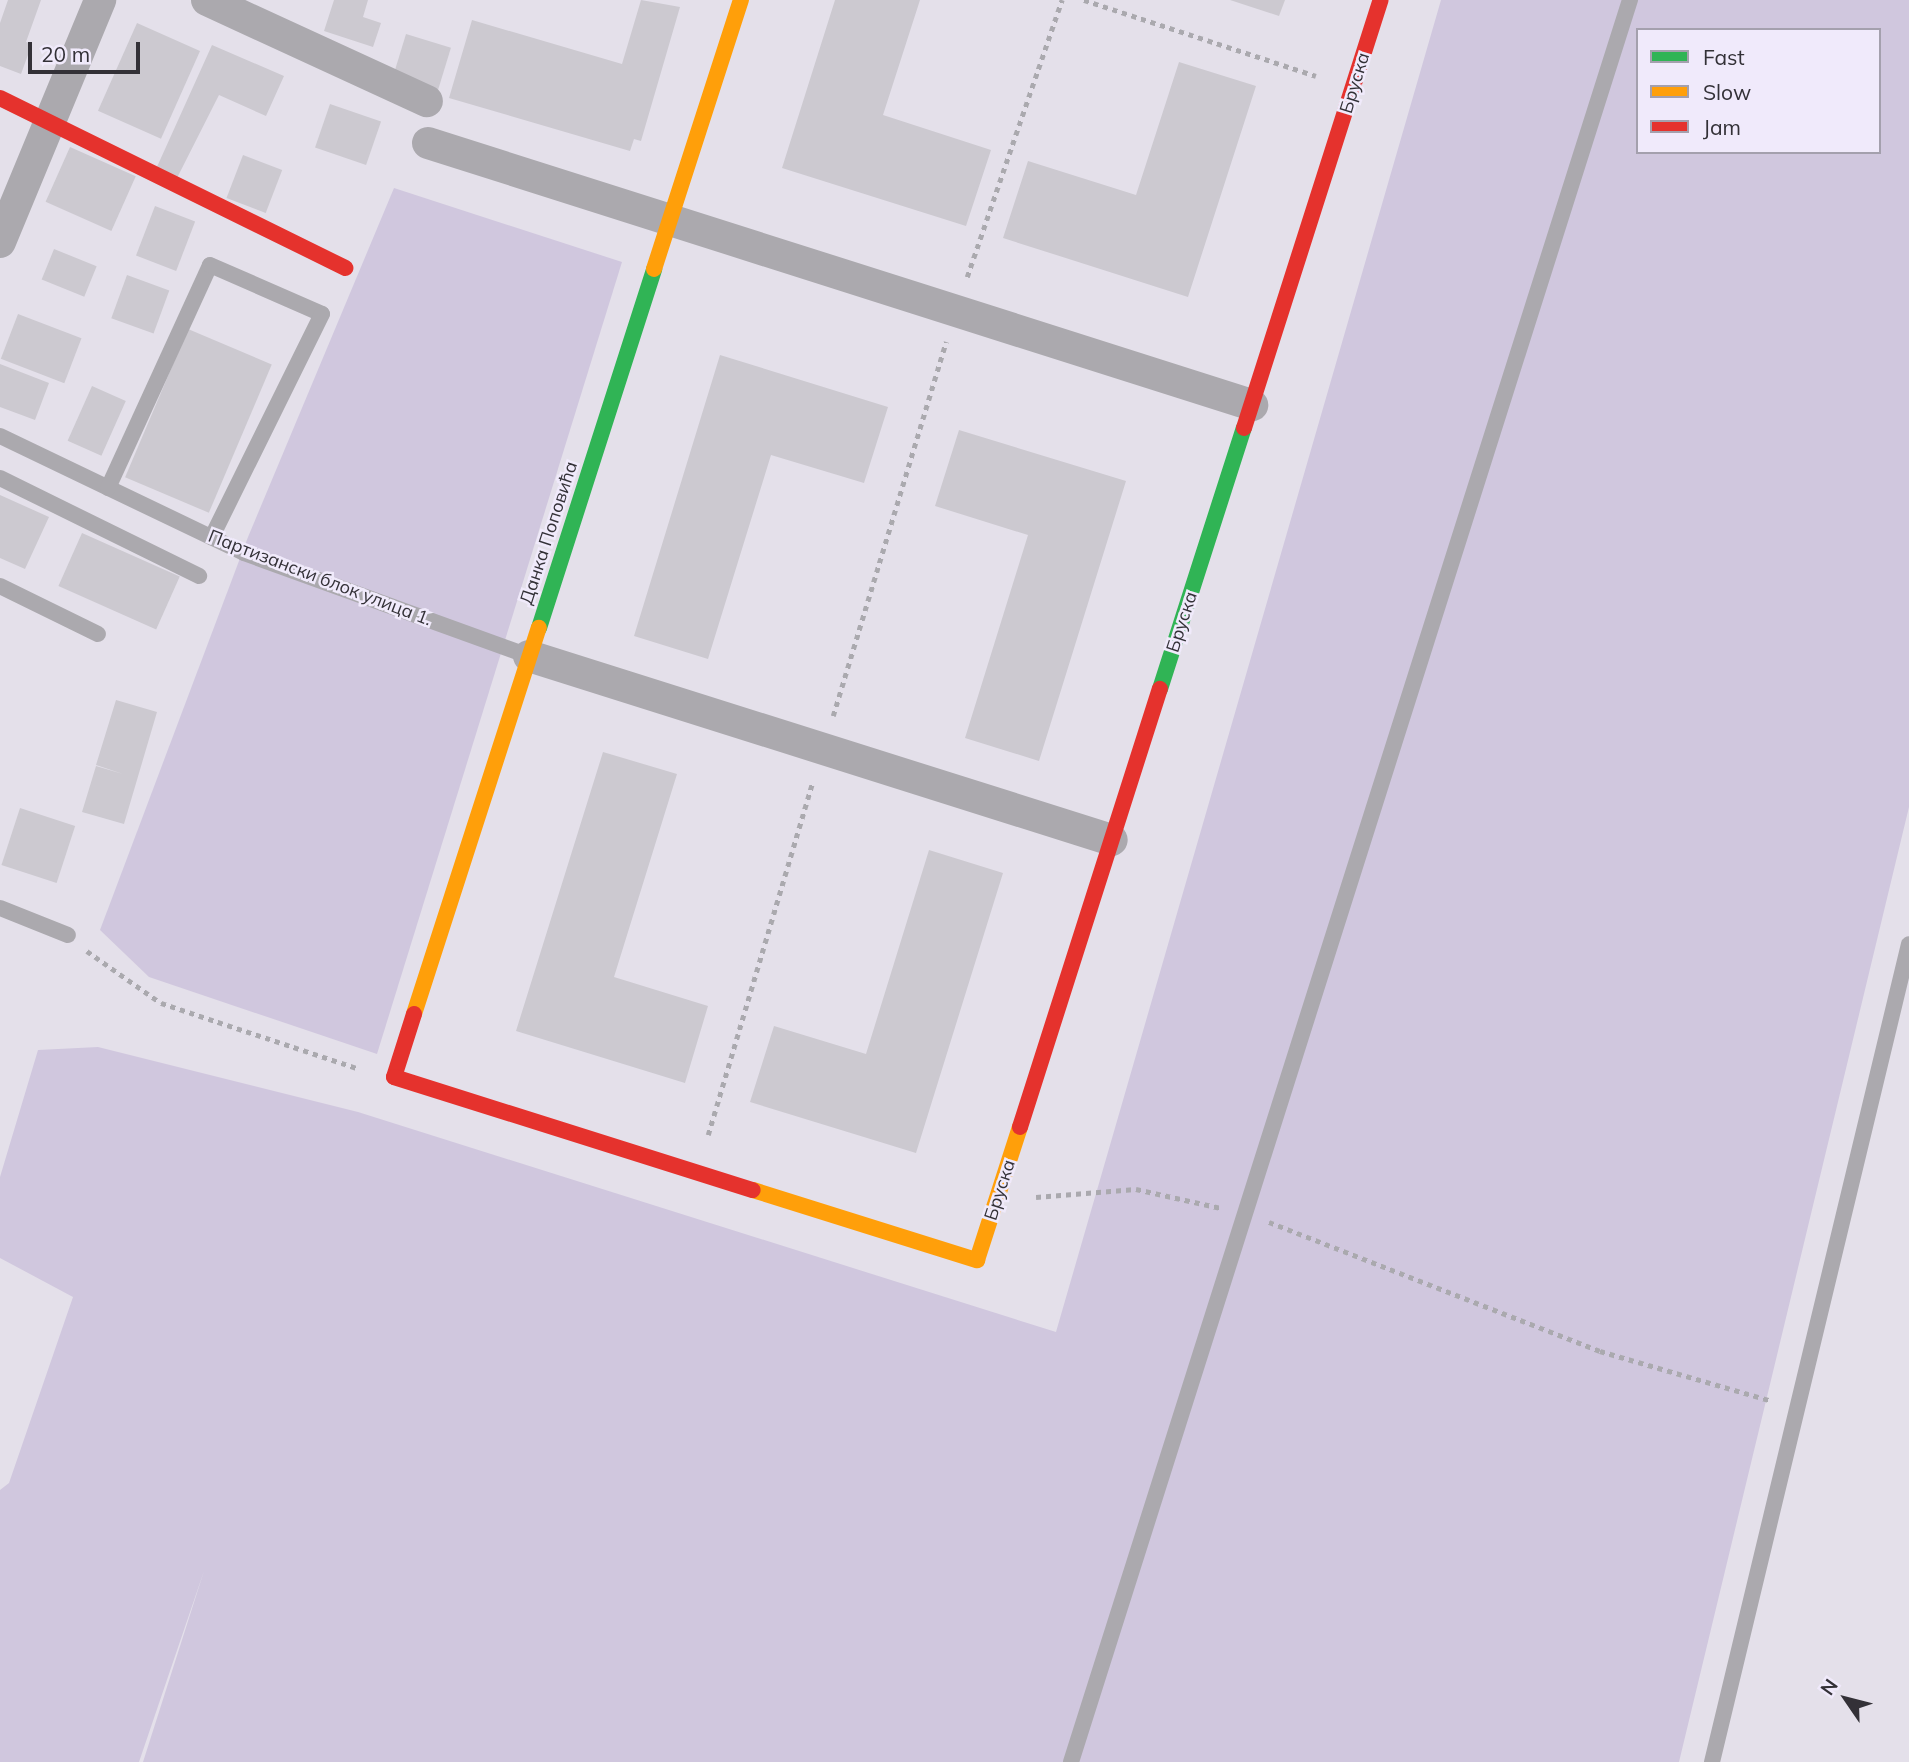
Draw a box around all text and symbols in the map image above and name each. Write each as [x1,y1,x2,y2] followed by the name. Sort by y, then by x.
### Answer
[32,28,144,72] scale bar
[1636,28,1881,154] legend
[41,41,90,67] text: 20 m
[1703,44,1745,70] text: Fast
[1336,50,1374,116] street label: Бруска
[1703,79,1751,105] text: Slow
[1703,114,1741,140] text: Jam
[516,459,582,607] street label: Данка Поповића
[205,525,435,631] street label: Партизански блок улица 1.
[1162,589,1202,655] street label: Бруска
[980,1157,1020,1223] street label: Бруска
[1811,1664,1881,1734] north arrow
[1815,1674,1843,1700] text: N

